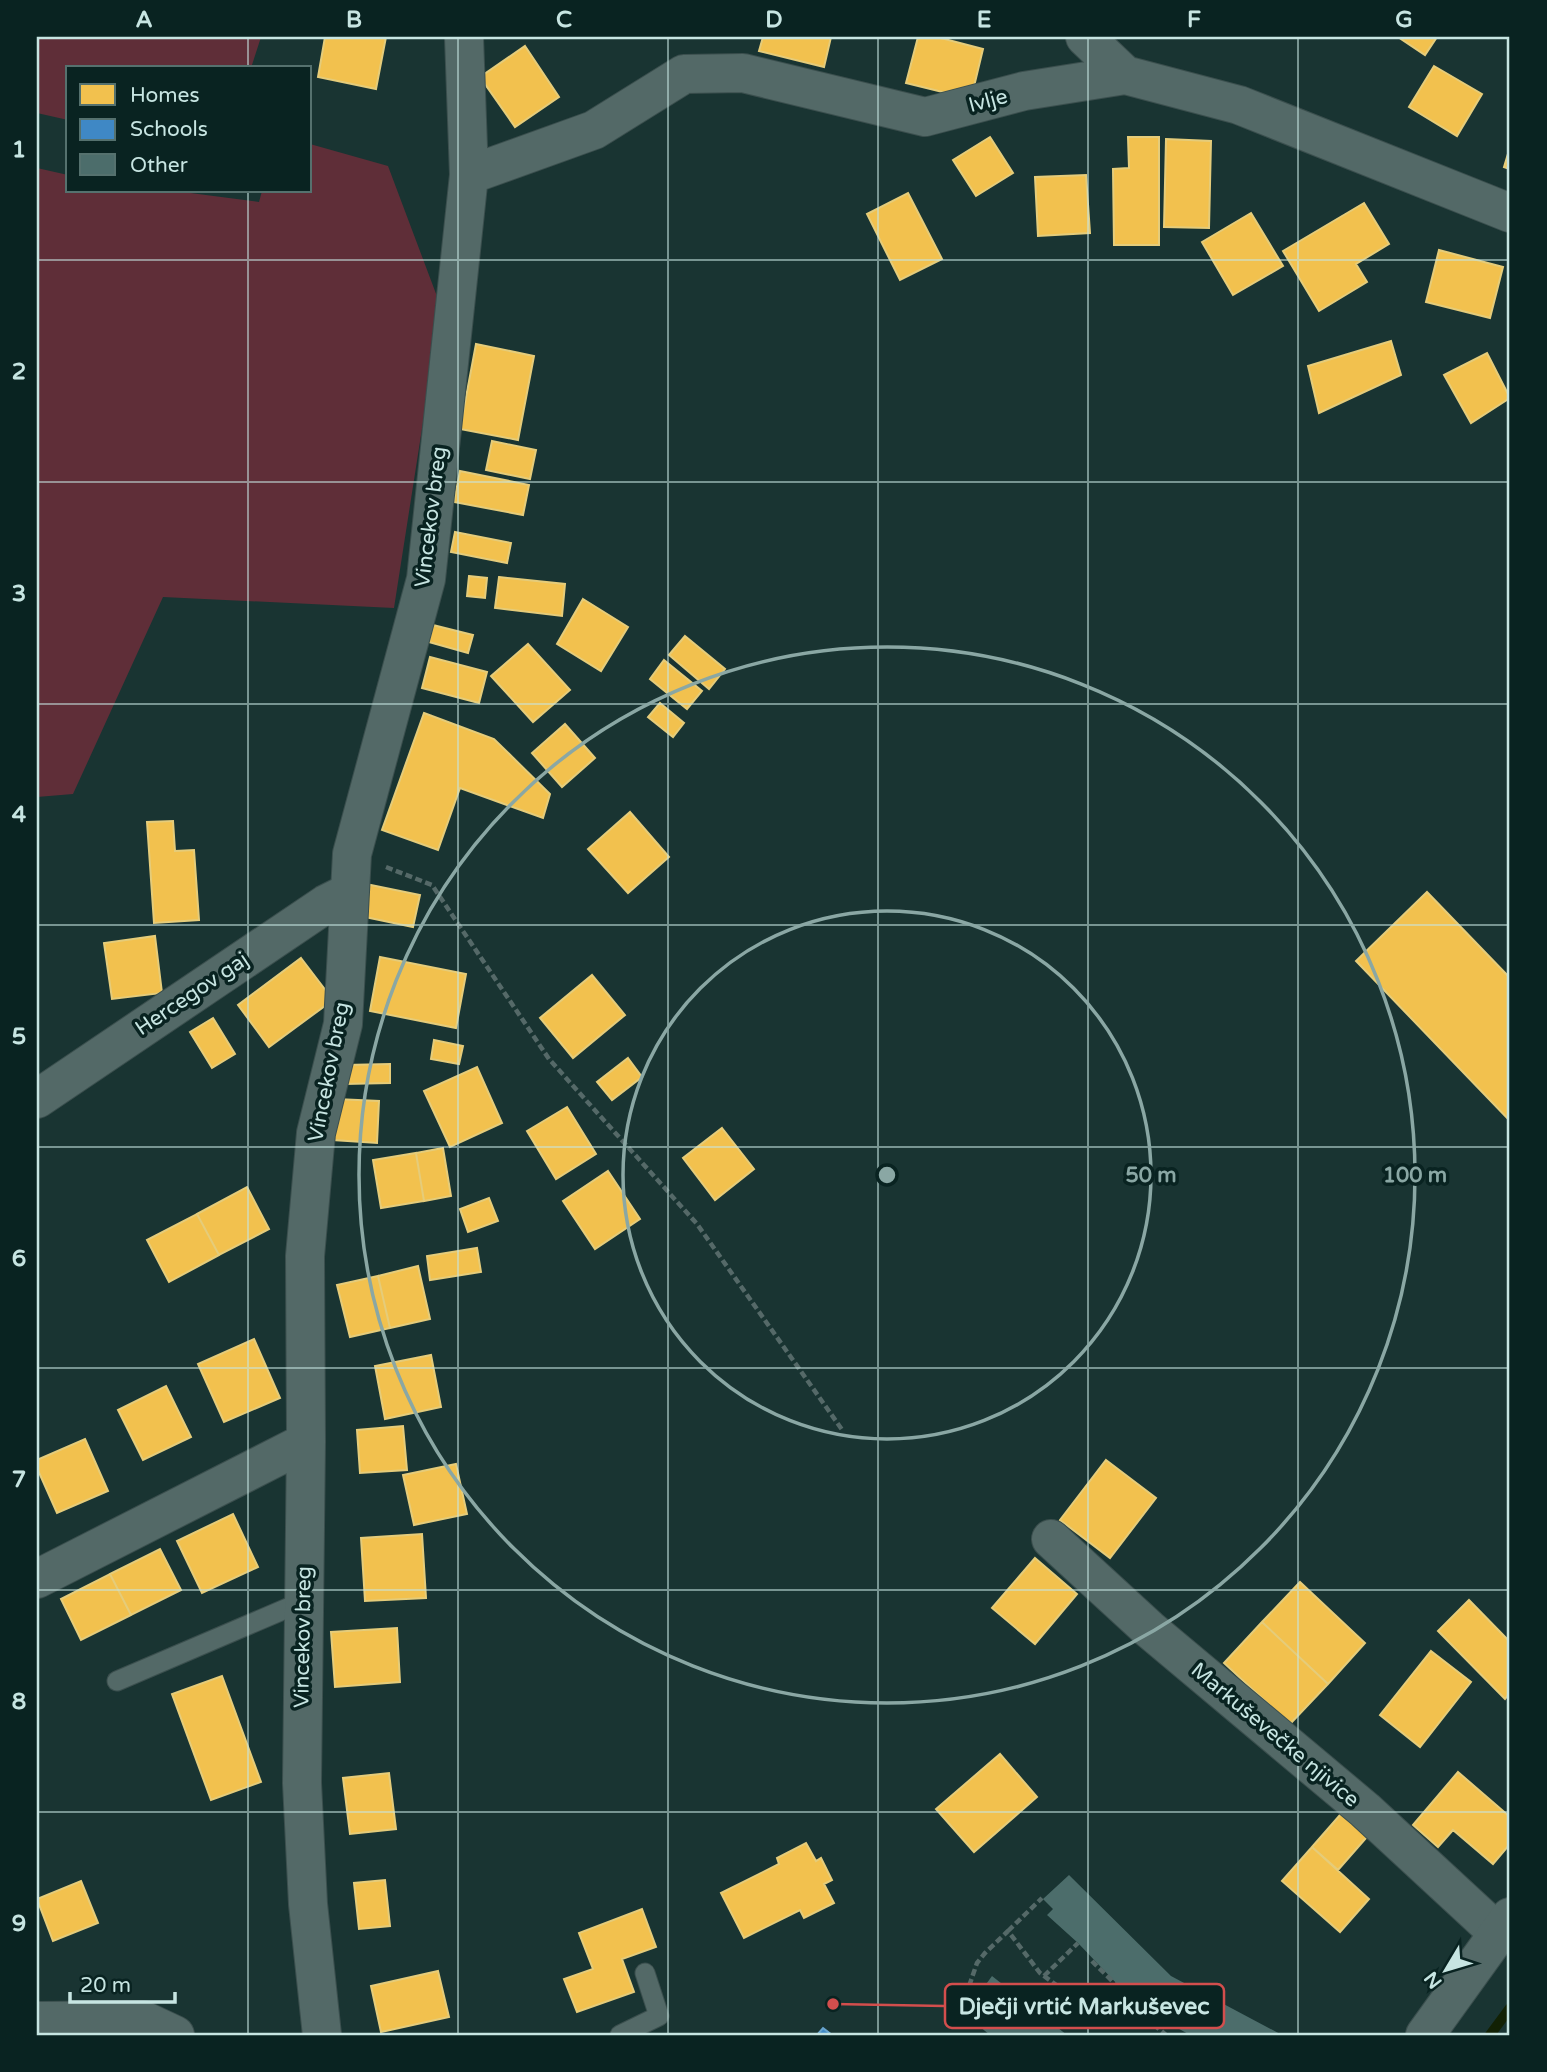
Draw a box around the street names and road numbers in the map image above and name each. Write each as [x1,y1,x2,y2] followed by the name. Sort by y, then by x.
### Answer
[966,84,1010,118] street label: Ivlje
[410,445,452,589] street label: Vincekov breg
[131,947,253,1041] street label: Hercegov gaj
[303,1000,355,1144] street label: Vincekov breg
[289,1566,317,1708] street label: Vincekov breg
[1186,1657,1364,1813] street label: Markuševečke njivice

